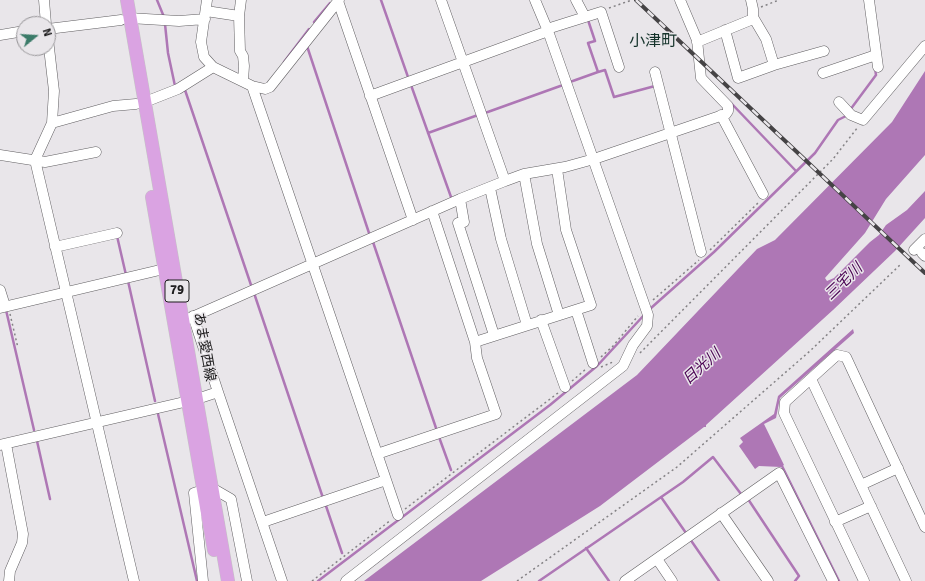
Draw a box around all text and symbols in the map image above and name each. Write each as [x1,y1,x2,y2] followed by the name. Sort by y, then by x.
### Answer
[16,16,56,56] north arrow
[40,27,54,38] text: N
[629,32,677,52] district label: 小津町
[822,260,866,304] water label: 三宅川
[165,280,189,302] road number: 79
[190,311,218,383] street label: あま愛西線
[679,345,725,389] water label: 日光川

